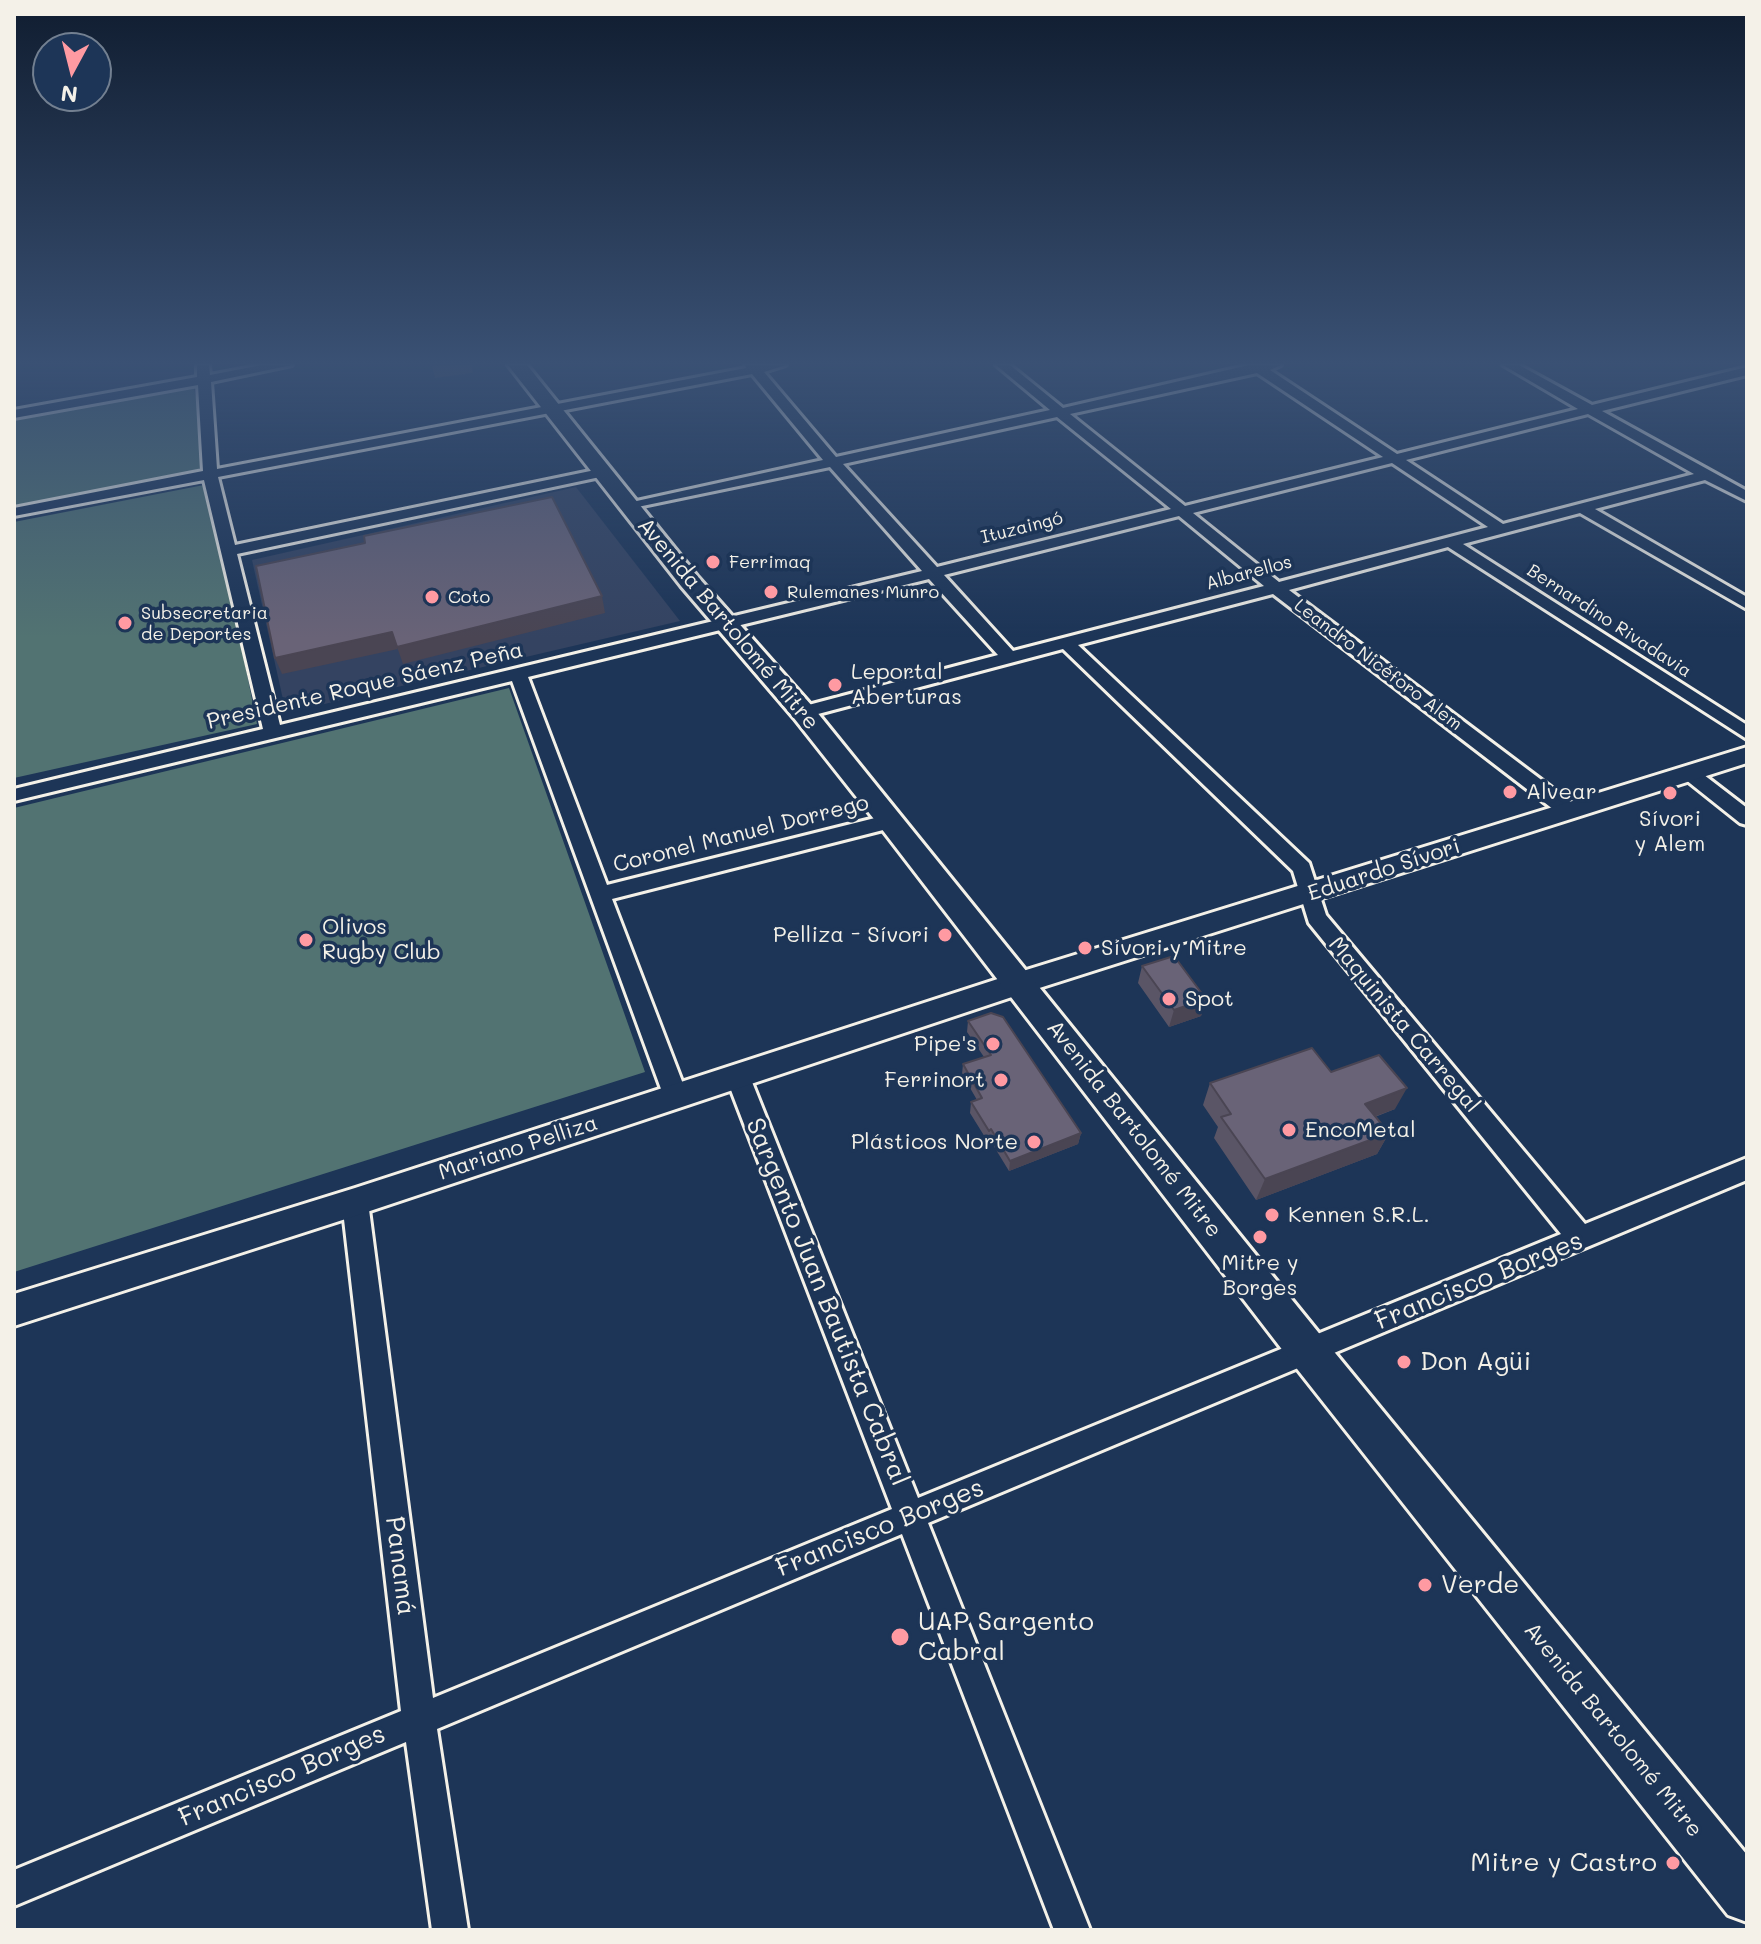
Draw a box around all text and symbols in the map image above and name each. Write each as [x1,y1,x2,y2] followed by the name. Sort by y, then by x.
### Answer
[32,32,112,112] north arrow
[59,79,79,110] text: N
[979,507,1065,549] street label: Ituzaingó
[632,513,824,735] street label: Avenida Bartolomé Mitre
[729,551,811,573] place label: Ferrimaq
[1204,551,1294,595] street label: Albarellos
[704,553,722,571] marker: Ferrimaq
[1523,560,1695,682] street label: Bernardino Rivadavia
[787,581,939,603] place label: Rulemanes Munro
[762,583,780,601] marker: Rulemanes Munro
[448,586,490,608] place label: Coto
[423,588,441,606] marker: Coto
[1290,595,1466,735] street label: Leandro Nicéforo Alem
[141,602,268,644] place label: Subsecretaria de Deportes
[116,614,134,632] marker: Subsecretaria de Deportes
[204,637,526,735] street label: Presidente Roque Sáenz Peña
[851,659,962,710] place label: Leportal Aberturas
[826,676,844,694] marker: Leportal Aberturas
[1526,779,1597,805] place label: Alvear
[1501,783,1519,801] marker: Alvear
[1661,784,1679,802] marker: Sívori y Alem
[610,789,872,879] street label: Coronel Manuel Dorrego
[1635,806,1705,858] place label: Sívori y Alem
[1304,833,1464,907] street label: Eduardo Sívori
[322,914,441,966] place label: Olivos Rugby Club
[773,922,929,948] place label: Pelliza - Sívori
[936,926,954,944] marker: Pelliza - Sívori
[297,931,315,949] marker: Olivos Rugby Club
[1323,932,1485,1118] street label: Maquinista Carregal
[1101,935,1247,961] place label: Sívori y Mitre
[1076,939,1094,957] marker: Sívori y Mitre
[1185,986,1234,1012] place label: Spot
[1160,990,1178,1008] marker: Spot
[1041,1015,1227,1243] street label: Avenida Bartolomé Mitre
[914,1031,977,1057] place label: Pipe's
[984,1035,1002,1053] marker: Pipe's
[884,1067,985,1093] place label: Ferrinort
[992,1071,1010,1089] marker: Ferrinort
[435,1110,601,1186] street label: Mariano Pelliza
[739,1114,915,1490] street label: Sargento Juan Bautista Cabral
[1305,1117,1416,1143] place label: EncoMetal
[1280,1121,1298,1139] marker: EncoMetal
[851,1129,1018,1155] place label: Plásticos Norte
[1025,1133,1043,1151] marker: Plásticos Norte
[1288,1202,1430,1228] place label: Kennen S.R.L.
[1263,1206,1281,1224] marker: Kennen S.R.L.
[1370,1225,1588,1337] street label: Francisco Borges
[1251,1228,1269,1246] marker: Mitre y Borges
[1221,1250,1299,1302] place label: Mitre y Borges
[1420,1346,1531,1378] place label: Don Agüi
[1395,1353,1413,1371] marker: Don Agüi
[771,1472,989,1584] street label: Francisco Borges
[378,1515,422,1617] street label: Panamá
[1441,1569,1519,1601] place label: Verde
[1416,1576,1434,1594] marker: Verde
[918,1606,1094,1668] place label: UAP Sargento Cabral
[1518,1617,1708,1843] street label: Avenida Bartolomé Mitre
[889,1626,911,1648] marker: UAP Sargento Cabral
[174,1718,390,1834] street label: Francisco Borges
[1470,1847,1657,1879] place label: Mitre y Castro
[1664,1854,1682,1872] marker: Mitre y Castro

